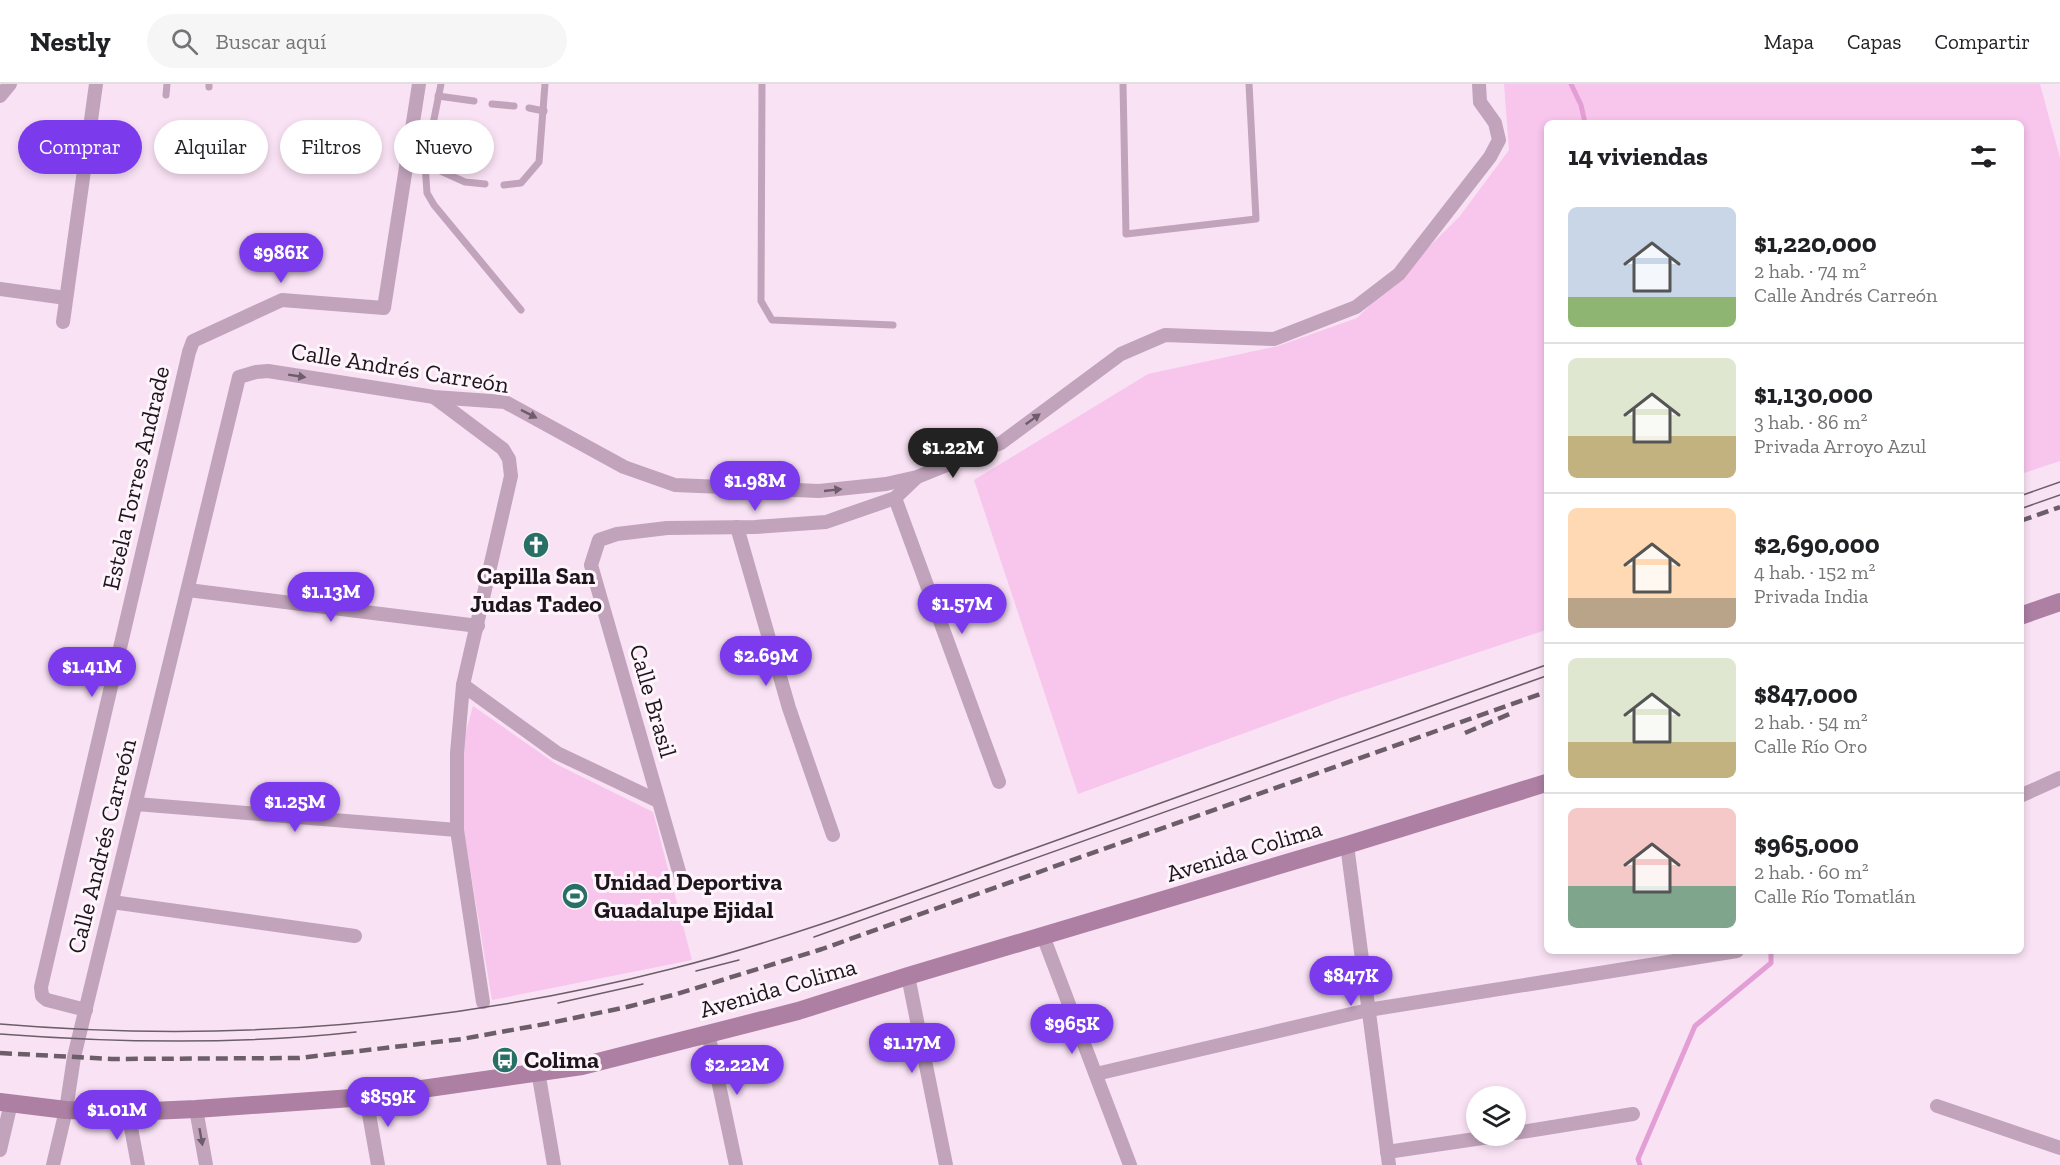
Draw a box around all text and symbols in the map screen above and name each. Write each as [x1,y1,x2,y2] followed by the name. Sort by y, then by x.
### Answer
[147,14,567,68] search box
[30,25,111,58] text: Nestly
[168,25,201,58] icon: search
[216,28,326,55] text: Buscar aquí
[1764,29,1814,54] text: Mapa
[1847,29,1902,54] text: Capas
[1935,29,2030,54] text: Compartir
[18,120,142,174] chip: Comprar
[154,120,268,174] chip: Alquilar
[280,120,382,174] chip: Filtros
[394,120,494,174] chip: Nuevo
[1568,140,1708,172] text: 14 viviendas
[1967,140,2000,173] icon: filters
[1754,227,1877,259] text: $1,220,000
[1616,231,1688,303] icon: home
[239,233,323,284] pin: $986K
[253,240,309,264] text: $986K
[1754,259,1866,283] text: 2 hab. · 74 m²
[1754,283,1938,307] text: Calle Andrés Carreón
[289,336,511,399] street label: Calle Andrés Carreón
[96,363,175,593] street label: Estela Torres Andrade
[287,371,306,380] one-way arrow
[1754,378,1873,410] text: $1,130,000
[1616,382,1688,454] icon: home
[520,409,538,419] one-way arrow
[1754,410,1867,434] text: 3 hab. · 86 m²
[1025,413,1041,425] one-way arrow
[904,428,1002,479] pin: $1.22M
[1754,434,1926,458] text: Privada Arroyo Azul
[922,435,984,459] text: $1.22M
[706,461,804,512] pin: $1.98M
[724,468,786,492] text: $1.98M
[824,485,843,494] one-way arrow
[1754,528,1880,560] text: $2,690,000
[521,530,551,560] church icon: Capilla San Judas Tadeo
[1616,532,1688,604] icon: home
[1754,560,1875,584] text: 4 hab. · 152 m²
[470,561,602,618] place label: Capilla San Judas Tadeo
[282,572,380,623] pin: $1.13M
[301,579,361,603] text: $1.13M
[913,584,1011,635] pin: $1.57M
[1754,584,1868,608] text: Privada India
[932,591,992,615] text: $1.57M
[717,636,815,687] pin: $2.69M
[624,641,683,761] street label: Calle Brasil
[734,643,798,667] text: $2.69M
[43,647,141,698] pin: $1.41M
[62,654,122,678] text: $1.41M
[1754,678,1858,710] text: $847,000
[1616,682,1688,754] icon: home
[1754,710,1868,734] text: 2 hab. · 54 m²
[1754,734,1867,758] text: Calle Río Oro
[61,735,142,956] street label: Calle Andrés Carreón
[246,782,344,833] pin: $1.25M
[264,789,326,813] text: $1.25M
[1162,813,1326,888] street label: Avenida Colima
[1754,828,1859,860] text: $965,000
[1616,832,1688,904] icon: home
[1754,860,1869,884] text: 2 hab. · 60 m²
[594,867,782,924] place label: Unidad Deportiva Guadalupe Ejidal
[560,881,590,911] sports icon: Unidad Deportiva Guadalupe Ejidal
[1754,884,1916,908] text: Calle Río Tomatlán
[696,951,860,1024] street label: Avenida Colima
[1309,956,1393,1007] pin: $847K
[1324,963,1378,987] text: $847K
[1030,1004,1114,1055] pin: $965K
[1044,1011,1100,1035] text: $965K
[863,1023,961,1074] pin: $1.17M
[883,1030,941,1054] text: $1.17M
[490,1045,520,1075] bus stop icon: Colima
[524,1045,599,1074] place label: Colima
[688,1045,786,1096] pin: $2.22M
[705,1052,769,1076] text: $2.22M
[346,1077,430,1128] pin: $859K
[360,1084,416,1108] text: $859K
[1466,1086,1526,1146] map controls
[1466,1086,1526,1146] button: layers
[68,1090,166,1141] pin: $1.01M
[87,1097,147,1121] text: $1.01M
[197,1128,206,1147] one-way arrow

